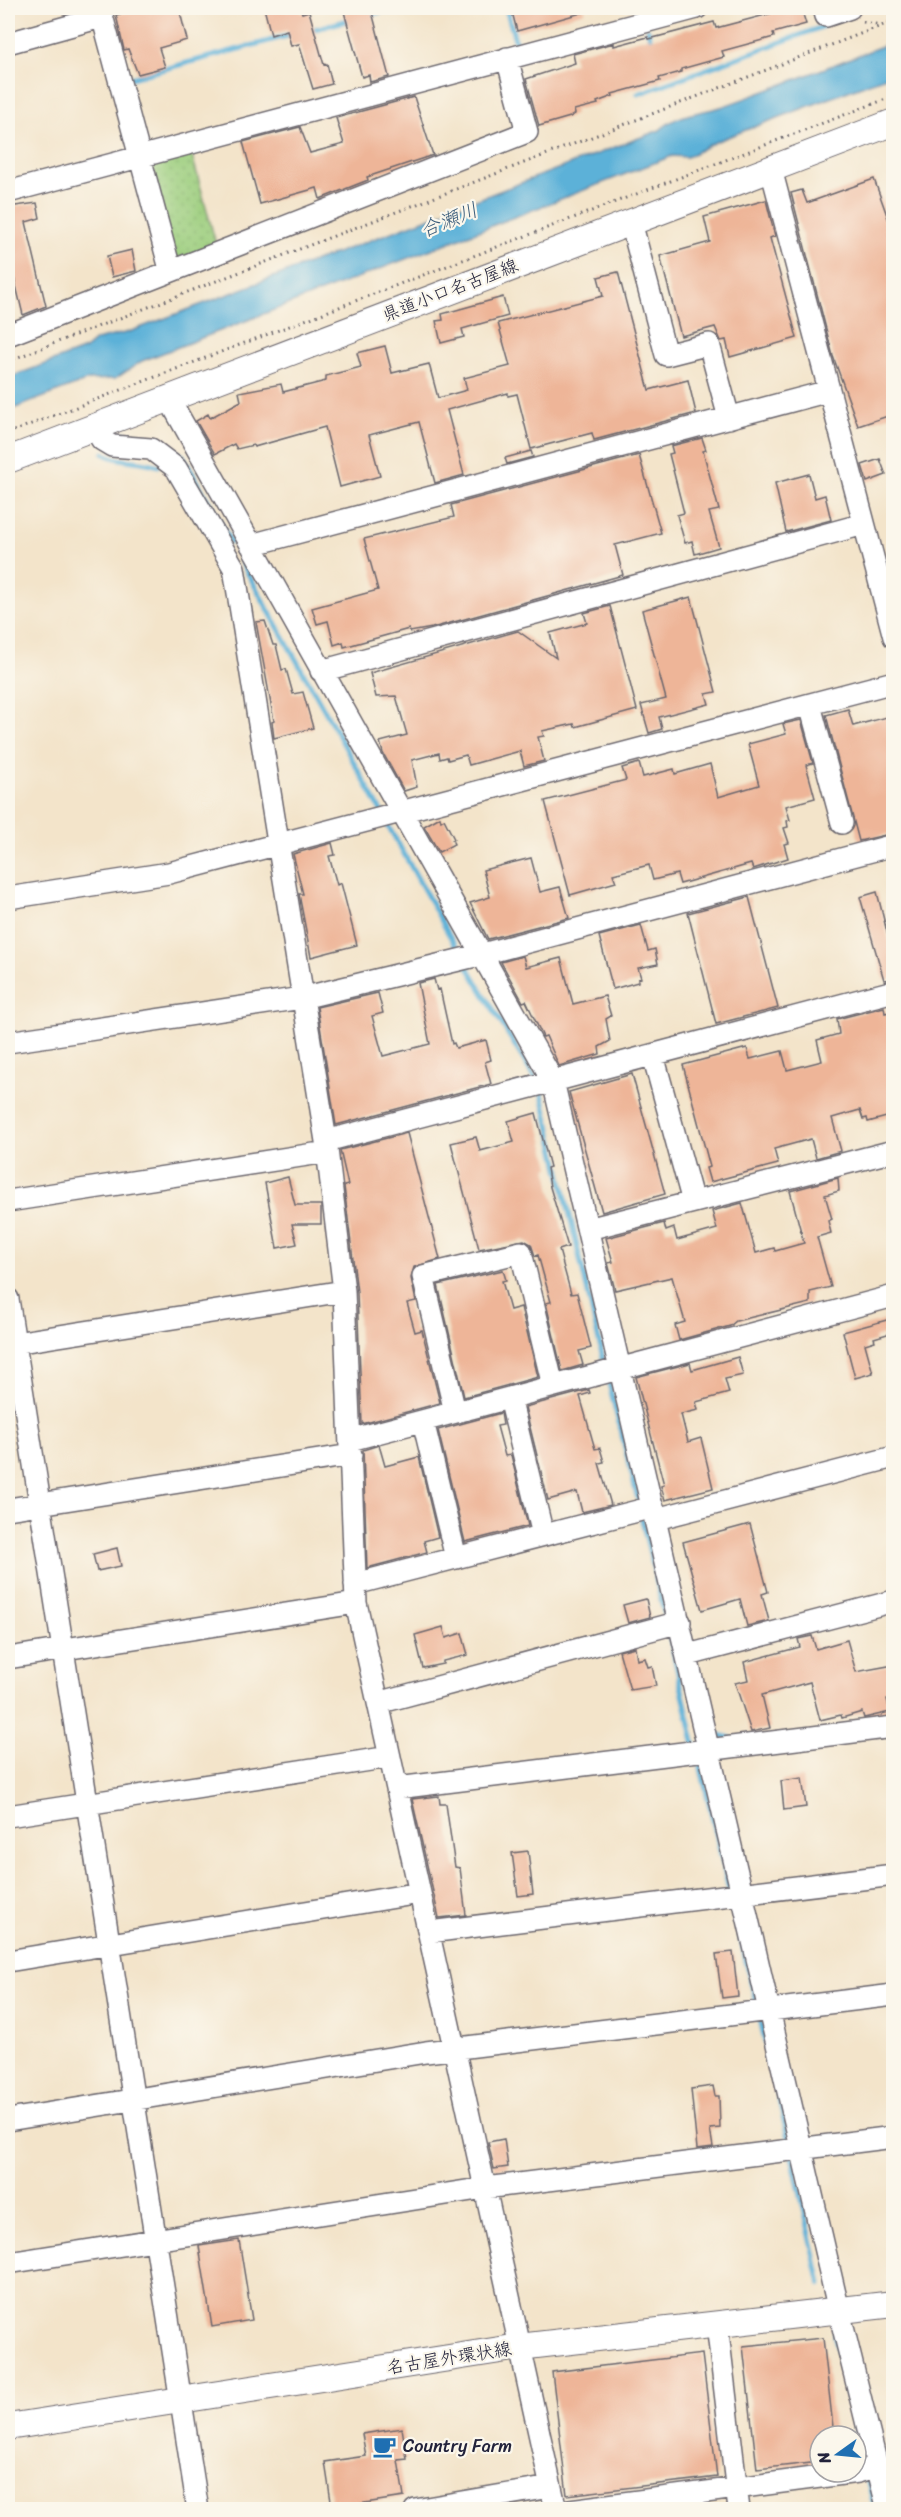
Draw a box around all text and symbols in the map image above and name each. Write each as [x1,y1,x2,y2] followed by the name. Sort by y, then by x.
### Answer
[415,193,483,247] water label: 合瀬川
[377,249,523,331] street label: 県道小口名古屋線
[384,2332,514,2384] street label: 名古屋外環状線
[808,2424,868,2484] north arrow
[403,2430,512,2462] place label: Country Farm
[372,2433,398,2459] cafe icon: Country Farm
[808,2448,840,2468] text: N

